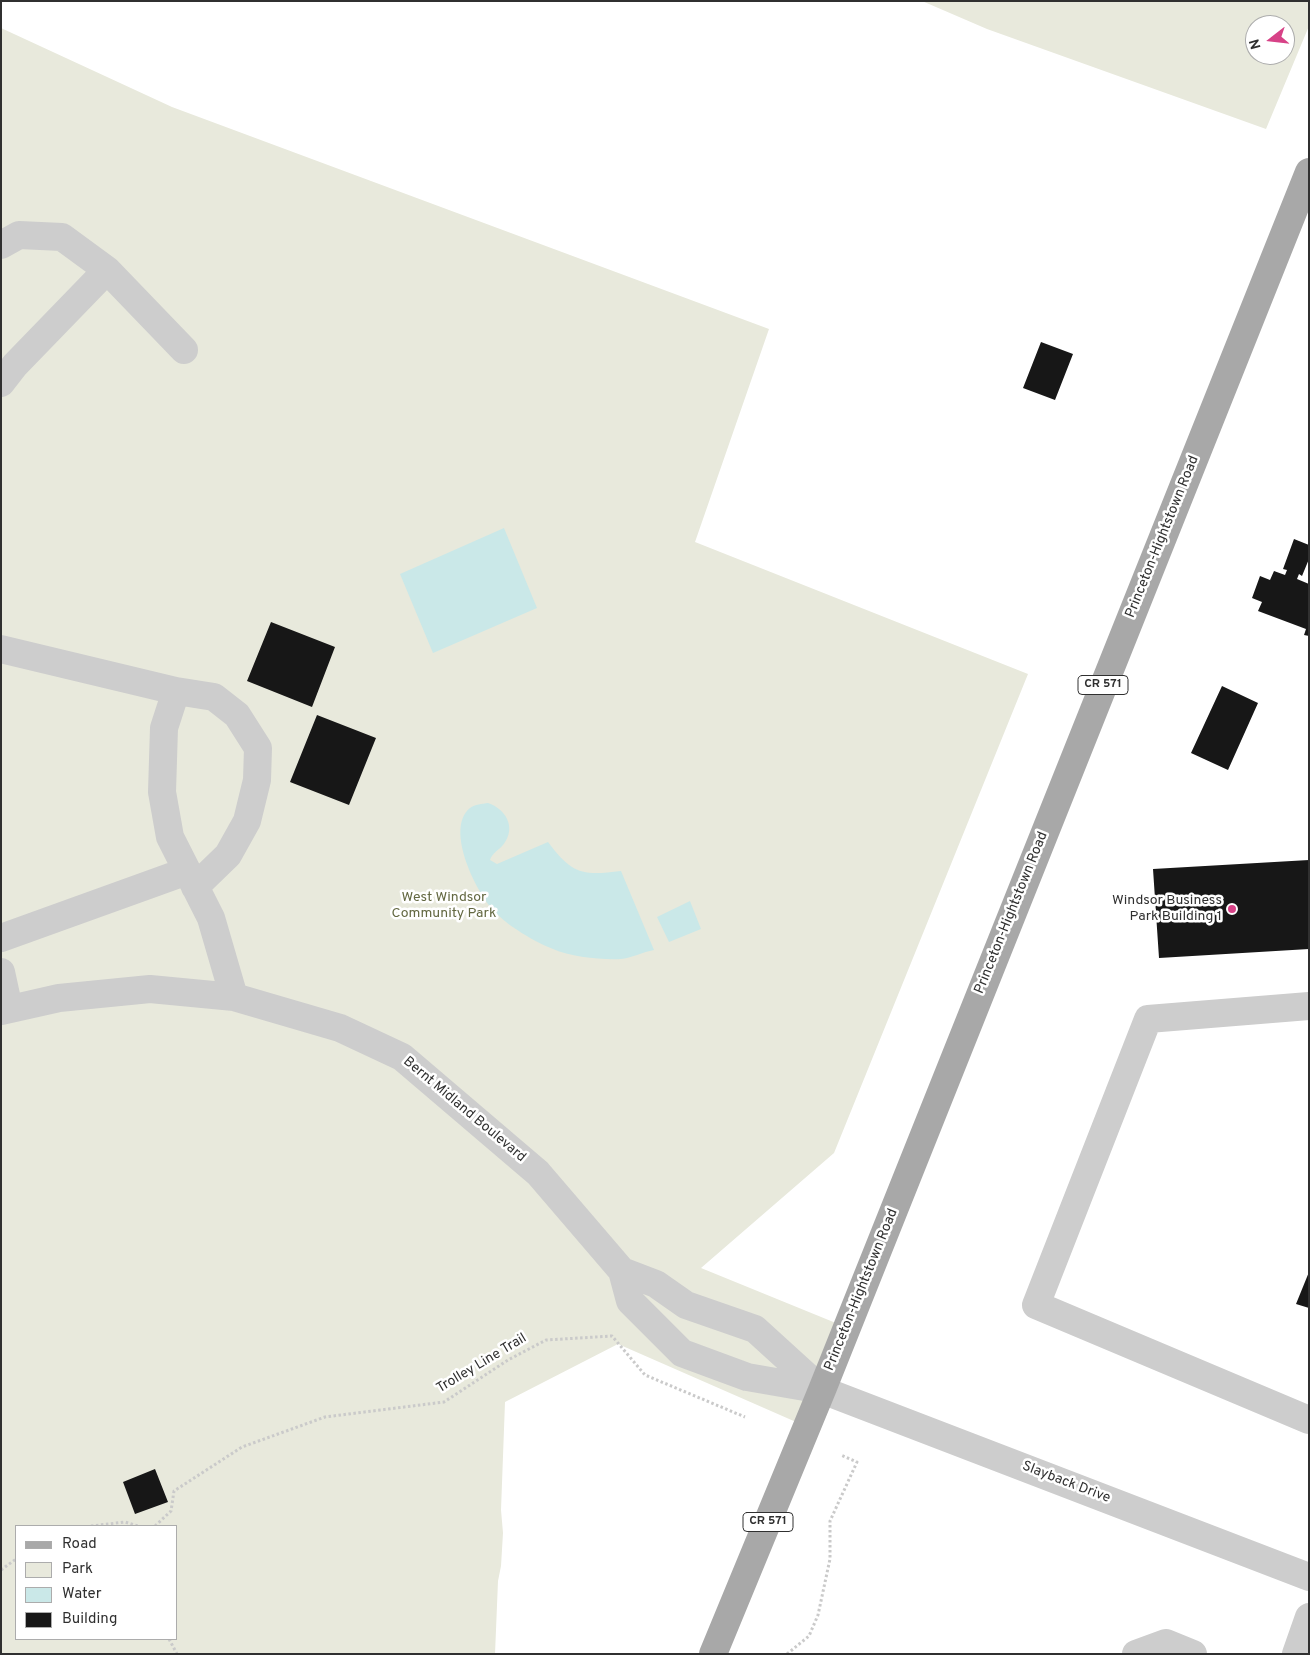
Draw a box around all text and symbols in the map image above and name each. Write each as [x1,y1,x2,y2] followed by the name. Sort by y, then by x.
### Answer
[1245,15,1295,65] north arrow
[1247,37,1266,51] text: N
[1123,453,1203,621] street label: Princeton-Hightstown Road
[1078,676,1128,694] road number: CR 571
[972,829,1052,997] street label: Princeton-Hightstown Road
[392,890,496,922] park label: West Windsor Community Park
[1112,893,1222,926] place label: Windsor Business Park Building 1
[1226,903,1238,915] marker: Windsor Business Park Building 1
[399,1054,529,1166] street label: Bernt Midland Boulevard
[822,1206,902,1374] street label: Princeton-Hightstown Road
[434,1331,530,1397] street label: Trolley Line Trail
[1019,1458,1113,1508] street label: Slayback Drive
[743,1512,793,1531] road number: CR 571
[15,1525,178,1640] legend
[62,1535,97,1554] text: Road
[62,1560,93,1579] text: Park
[62,1585,101,1604] text: Water
[62,1610,117,1629] text: Building

